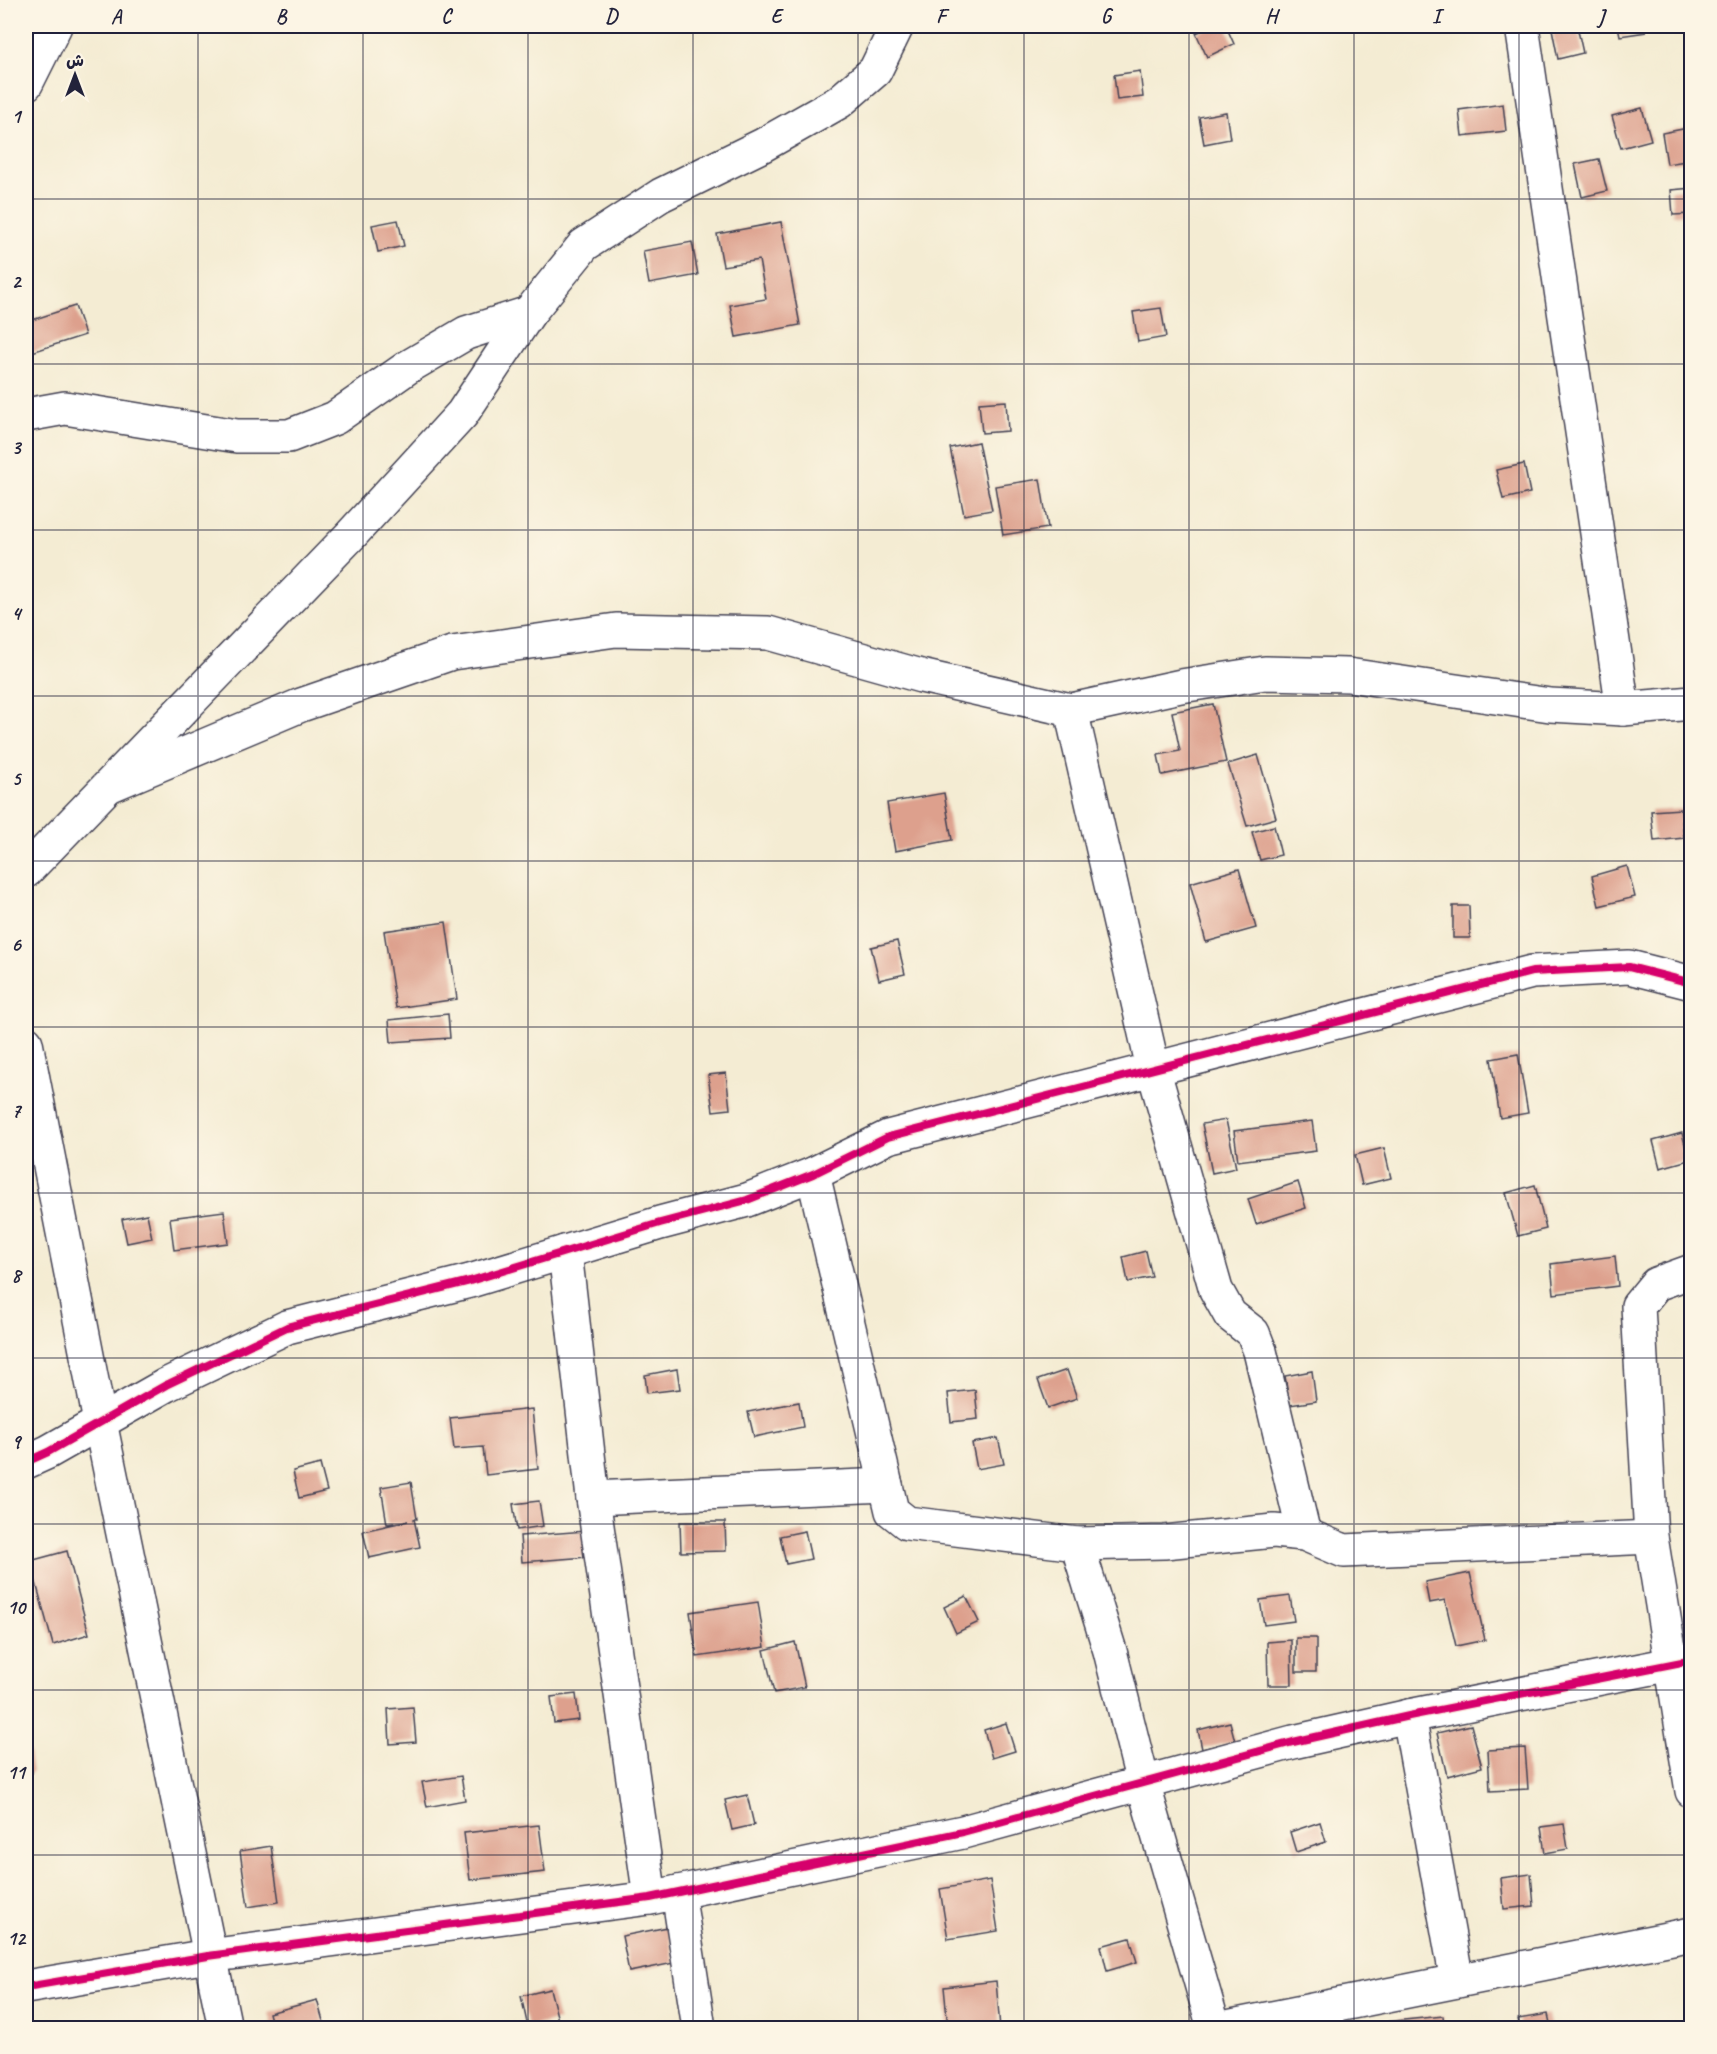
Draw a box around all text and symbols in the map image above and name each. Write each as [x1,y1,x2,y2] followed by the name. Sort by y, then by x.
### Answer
[111,4,123,29] text: A
[276,4,288,29] text: B
[441,4,453,29] text: C
[605,4,619,29] text: D
[771,4,785,29] text: E
[936,4,950,29] text: F
[1101,4,1114,29] text: G
[1265,4,1280,29] text: H
[1432,4,1445,29] text: I
[1596,4,1608,29] text: J
[45,45,105,105] north arrow
[66,51,84,71] text: ش
[12,104,23,129] text: 1
[12,269,23,294] text: 2
[12,435,23,460] text: 3
[12,601,24,626] text: 4
[12,766,23,791] text: 5
[11,932,22,957] text: 6
[12,1098,23,1123] text: 7
[12,1263,24,1288] text: 8
[12,1429,23,1454] text: 9
[7,1595,27,1620] text: 10
[7,1760,27,1785] text: 11
[7,1926,27,1951] text: 12

